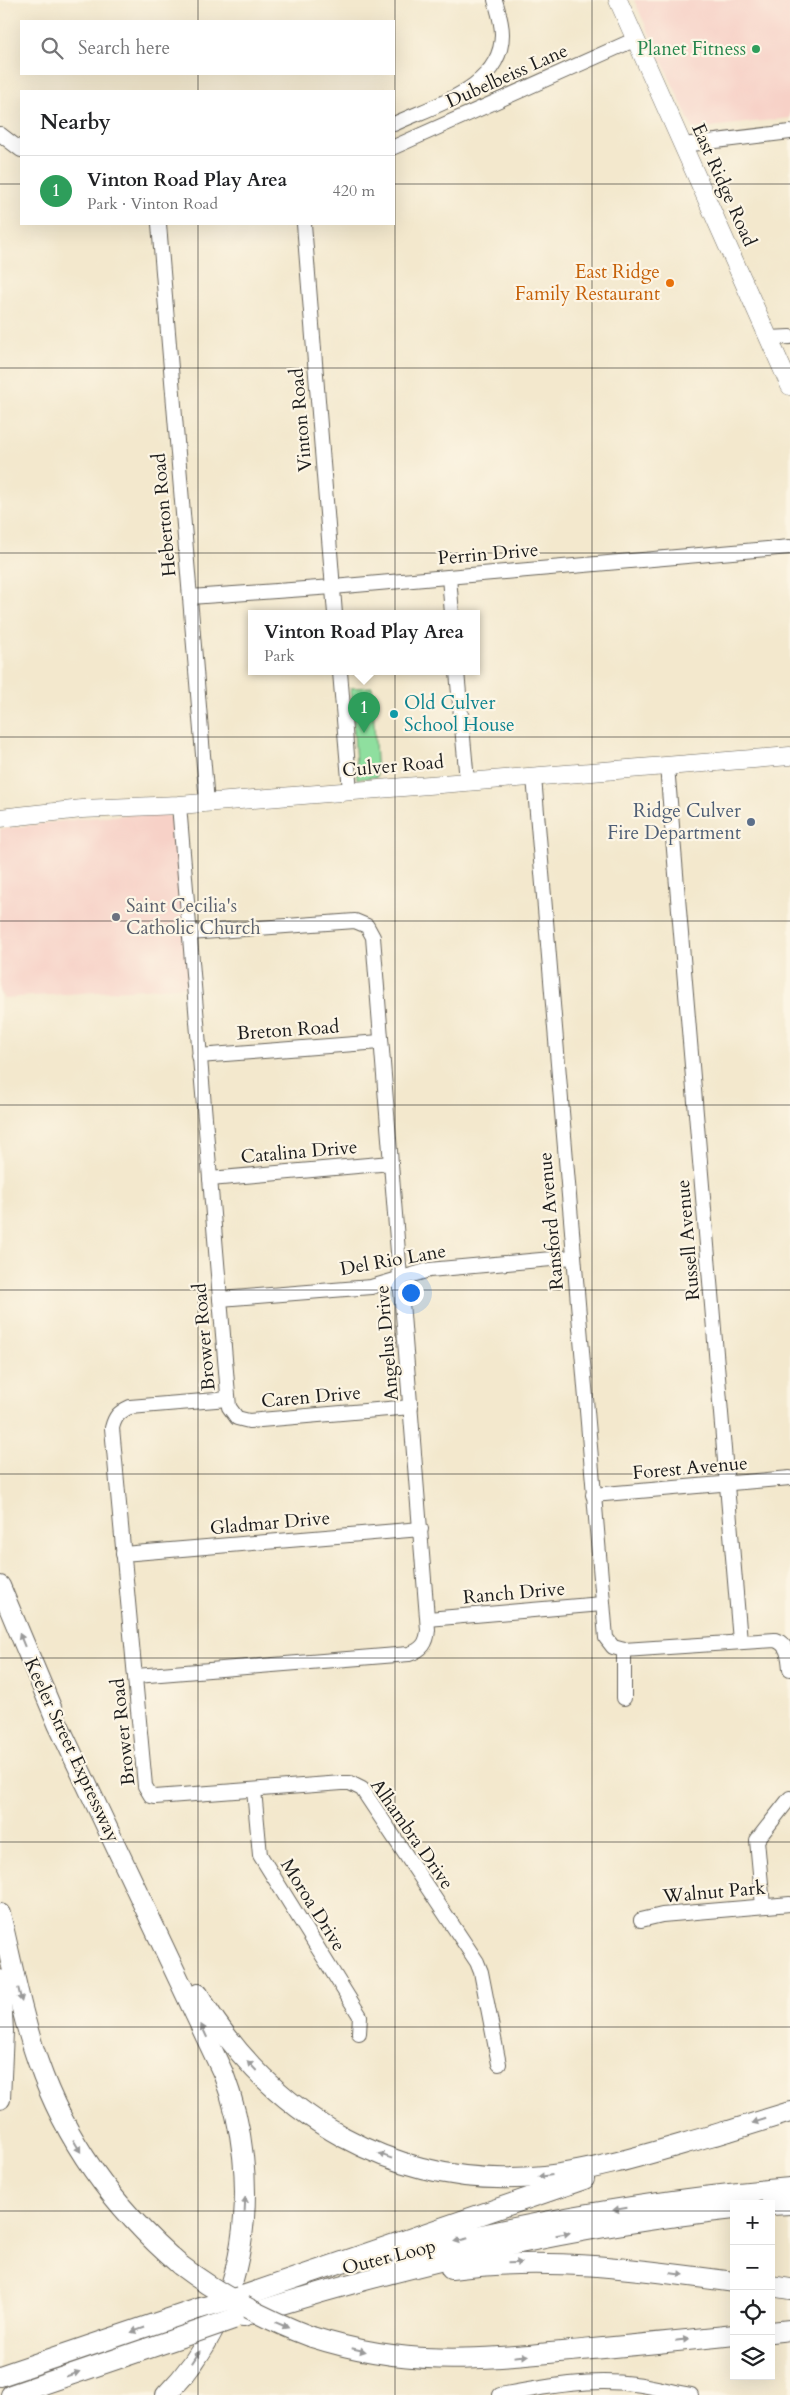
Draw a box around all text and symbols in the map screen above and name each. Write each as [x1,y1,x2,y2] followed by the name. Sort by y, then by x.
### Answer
[20,20,395,75] search box
[38,34,66,62] icon: search
[78,35,170,61] text: Search here
[637,36,746,62] place label: Planet Fitness
[442,38,572,114] street label: Dubelbeiss Lane
[750,43,762,55] marker: Planet Fitness
[40,108,111,137] text: Nearby
[685,119,763,251] street label: East Ridge Road
[87,167,287,193] text: Vinton Road Play Area
[52,180,60,202] text: 1
[333,180,375,202] text: 420 m
[87,193,218,215] text: Park · Vinton Road
[515,259,660,307] place label: East Ridge Family Restaurant
[664,277,676,289] marker: East Ridge Family Restaurant
[284,367,318,473] street label: Vinton Road
[146,452,182,578] street label: Heberton Road
[437,537,539,571] street label: Perrin Drive
[248,610,480,675] popup
[264,619,464,645] text: Vinton Road Play Area
[264,645,295,667] text: Park
[404,690,515,738] place label: Old Culver School House
[348,692,380,733] pin: 1
[388,708,400,720] marker: Old Culver School House
[341,749,445,783] street label: Culver Road
[607,798,741,846] place label: Ridge Culver Fire Department
[745,816,757,828] marker: Ridge Culver Fire Department
[126,893,261,941] place label: Saint Cecilia's Catholic Church
[110,911,122,923] marker: Saint Cecilia's Catholic Church
[236,1013,340,1047] street label: Breton Road
[239,1134,359,1170] street label: Catalina Drive
[532,1151,570,1291] street label: Ransford Avenue
[670,1178,706,1302] street label: Russell Avenue
[338,1238,448,1282] street label: Del Rio Lane
[398,1280,424,1306] your location
[186,1282,222,1392] street label: Brower Road
[369,1284,405,1402] street label: Angelus Drive
[260,1380,362,1414] street label: Caren Drive
[631,1450,749,1486] street label: Forest Avenue
[209,1505,331,1541] street label: Gladmar Drive
[462,1576,566,1610] street label: Ranch Drive
[17,1633,25,1647] one-way arrow
[18,1654,126,1846] street label: Keeler Street Expressway
[104,1677,142,1787] street label: Brower Road
[364,1774,460,1894] street label: Alhambra Drive
[274,1854,352,1956] street label: Moroa Drive
[661,1874,767,1910] street label: Walnut Park
[16,1988,24,2003] one-way arrow
[199,2024,207,2038] one-way arrow
[246,2061,258,2073] one-way arrow
[752,2118,767,2126] one-way arrow
[73,2140,82,2153] one-way arrow
[378,2152,393,2159] one-way arrow
[537,2172,553,2180] one-way arrow
[241,2196,249,2212] one-way arrow
[730,2200,775,2380] map controls
[730,2200,775,2245] button: +
[612,2205,628,2213] one-way arrow
[556,2229,572,2237] one-way arrow
[339,2233,439,2281] street label: Outer Loop
[453,2236,468,2244] one-way arrow
[730,2245,775,2290] button: −
[508,2259,524,2267] one-way arrow
[670,2270,686,2278] one-way arrow
[730,2290,775,2335] button: locate
[275,2321,289,2329] one-way arrow
[131,2326,146,2334] one-way arrow
[730,2335,775,2380] button: layers
[675,2336,691,2344] one-way arrow
[352,2346,367,2354] one-way arrow
[192,2351,201,2364] one-way arrow
[513,2352,529,2360] one-way arrow
[66,2369,81,2377] one-way arrow

